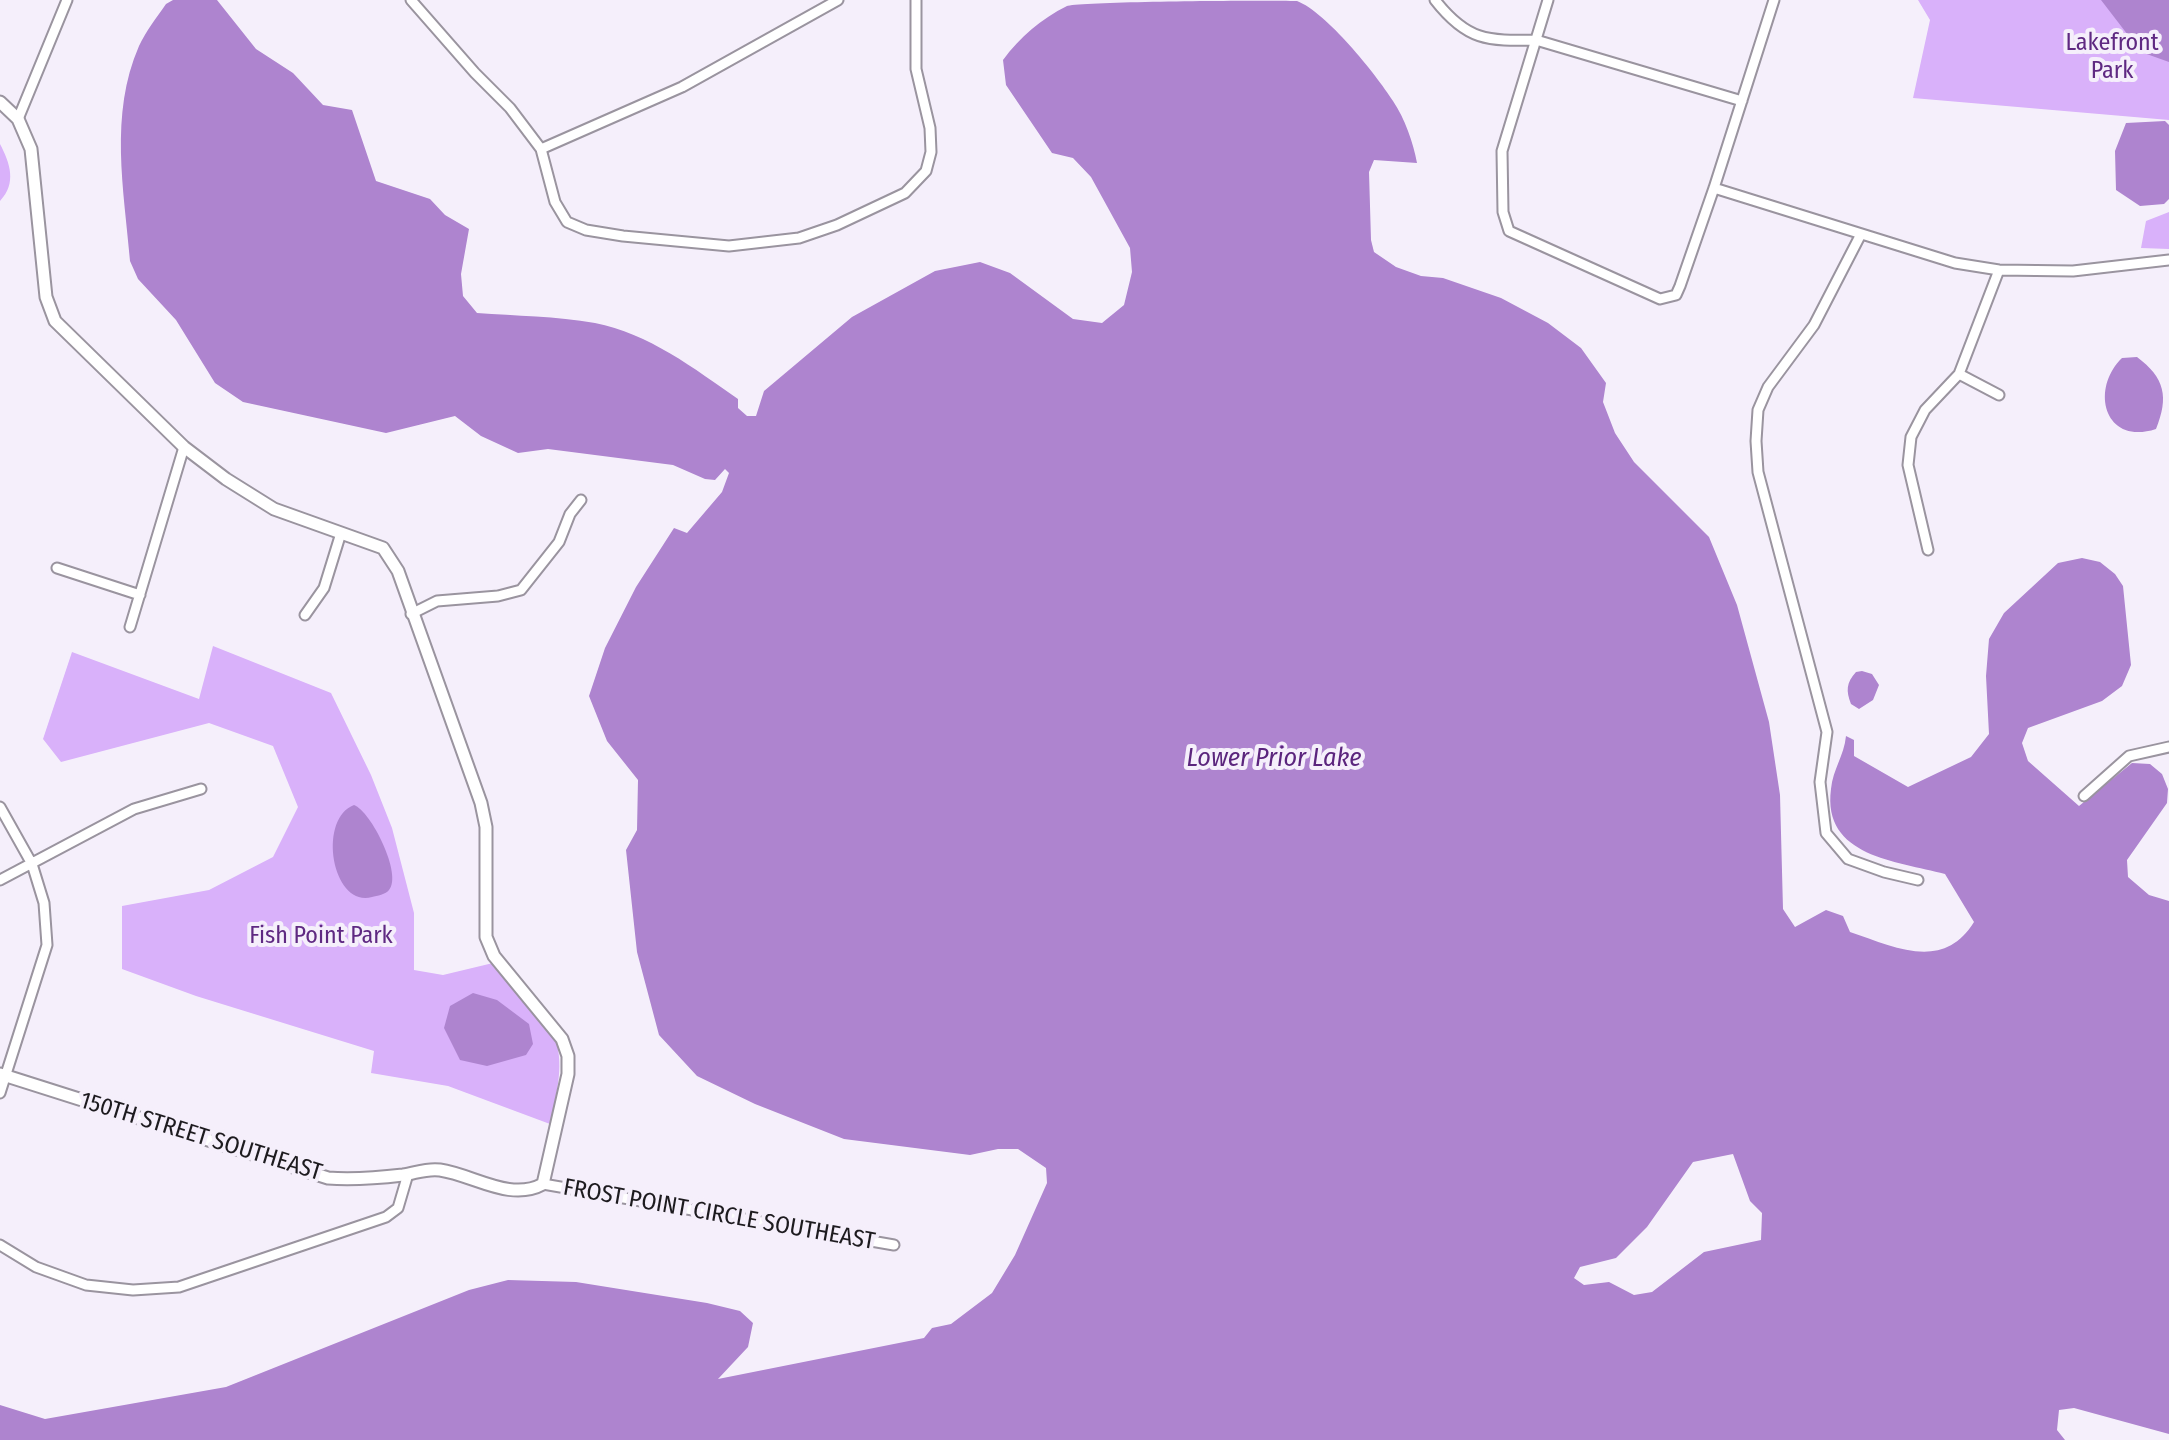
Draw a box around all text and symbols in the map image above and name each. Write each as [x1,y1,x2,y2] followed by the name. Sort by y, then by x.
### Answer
[2065,29,2159,85] park label: Lakefront Park
[1186,743,1362,775] water label: Lower Prior Lake
[249,922,393,950] park label: Fish Point Park
[77,1086,325,1188] street label: 150TH STREET SOUTHEAST
[561,1173,877,1257] street label: FROST POINT CIRCLE SOUTHEAST

